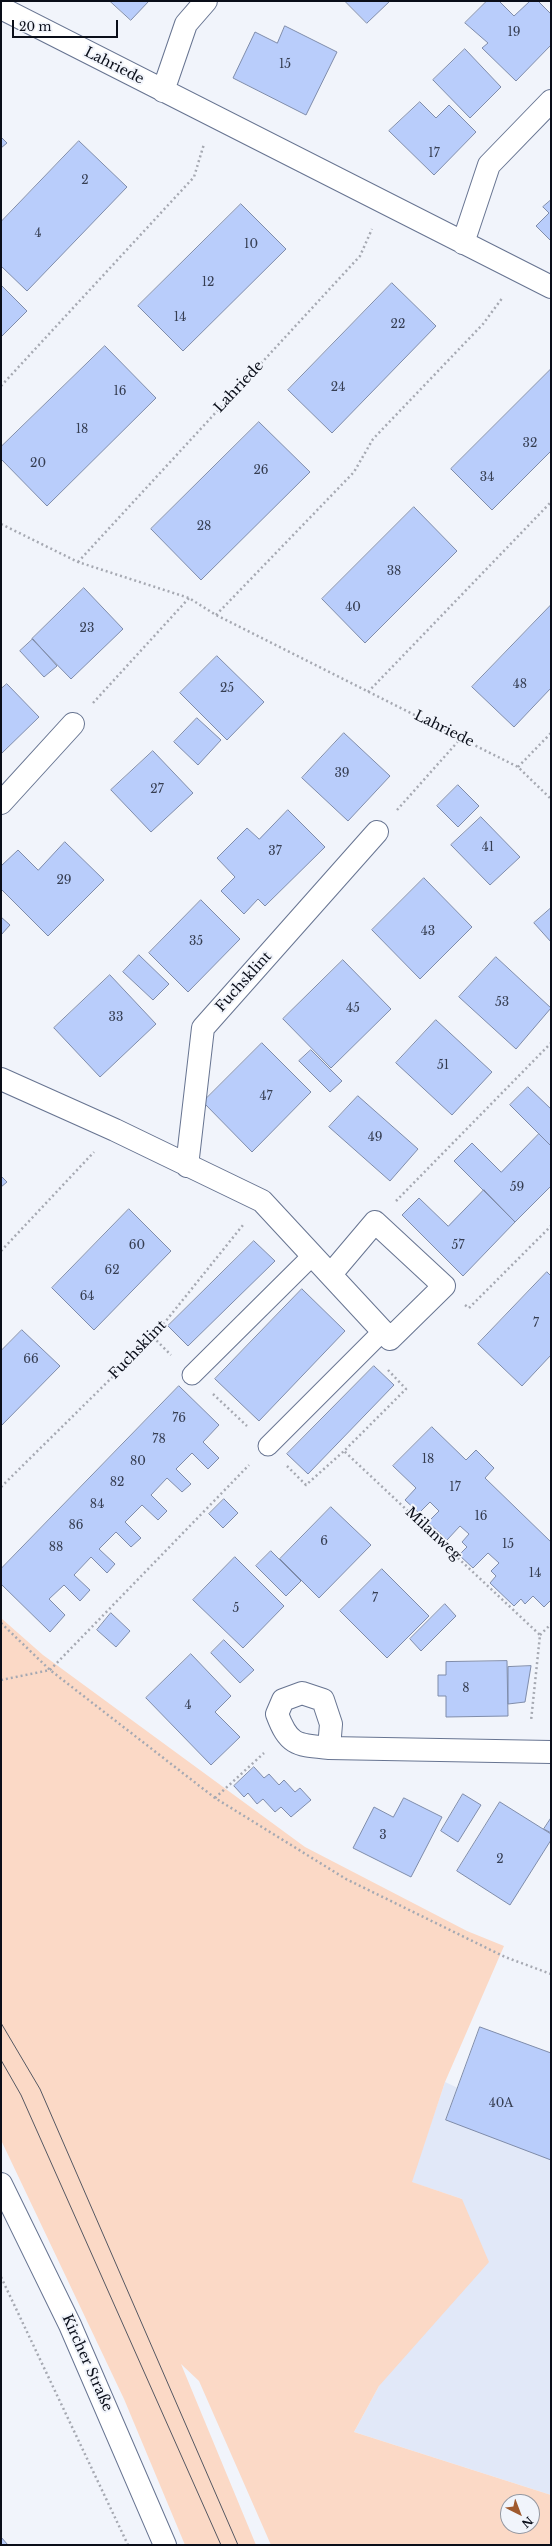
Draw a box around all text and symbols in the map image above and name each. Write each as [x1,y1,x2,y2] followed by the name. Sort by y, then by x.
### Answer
[14,12,120,38] scale bar
[19,19,51,34] text: 20 m
[507,26,521,40] house number: 19
[81,44,147,88] street label: Lahriede
[279,58,291,72] house number: 15
[428,147,440,161] house number: 17
[81,174,89,188] house number: 2
[34,227,42,241] house number: 4
[244,238,258,252] house number: 10
[202,276,214,290] house number: 12
[174,311,186,325] house number: 14
[391,318,405,332] house number: 22
[211,358,267,416] street label: Lahriede
[331,381,345,395] house number: 24
[113,385,127,399] house number: 16
[76,423,88,437] house number: 18
[523,437,537,451] house number: 32
[30,457,46,471] house number: 20
[253,464,269,478] house number: 26
[480,471,494,485] house number: 34
[197,520,211,534] house number: 28
[387,565,401,579] house number: 38
[345,601,361,615] house number: 40
[80,622,94,636] house number: 23
[513,678,527,692] house number: 48
[220,682,234,696] house number: 25
[411,707,477,751] street label: Lahriede
[334,767,350,781] house number: 39
[150,783,164,797] house number: 27
[482,841,494,855] house number: 41
[268,845,282,859] house number: 37
[56,874,72,888] house number: 29
[421,925,435,939] house number: 43
[189,935,203,949] house number: 35
[213,948,275,1016] street label: Fuchsklint
[495,996,509,1010] house number: 53
[346,1002,360,1016] house number: 45
[109,1011,123,1025] house number: 33
[437,1059,449,1073] house number: 51
[259,1090,273,1104] house number: 47
[368,1131,382,1145] house number: 49
[510,1181,524,1195] house number: 59
[129,1239,145,1253] house number: 60
[452,1239,464,1253] house number: 57
[104,1264,120,1278] house number: 62
[80,1290,94,1304] house number: 64
[106,1317,170,1383] street label: Fuchsklint
[533,1317,539,1331] house number: 7
[23,1353,39,1367] house number: 66
[172,1412,186,1426] house number: 76
[152,1433,166,1447] house number: 78
[422,1453,434,1467] house number: 18
[130,1455,146,1469] house number: 80
[110,1476,124,1490] house number: 82
[449,1481,461,1495] house number: 17
[90,1498,104,1512] house number: 84
[402,1504,464,1564] street label: Milanweg
[474,1510,488,1524] house number: 16
[69,1519,83,1533] house number: 86
[320,1535,328,1549] house number: 6
[502,1538,514,1552] house number: 15
[49,1541,63,1555] house number: 88
[529,1567,541,1581] house number: 14
[372,1592,378,1606] house number: 7
[233,1602,239,1616] house number: 5
[462,1682,470,1696] house number: 8
[184,1699,192,1713] house number: 4
[379,1829,387,1843] house number: 3
[496,1853,504,1867] house number: 2
[489,2097,513,2111] house number: 40A
[58,2312,116,2414] street label: Kircher Straße
[500,2494,540,2534] north arrow
[519,2514,536,2531] text: N

